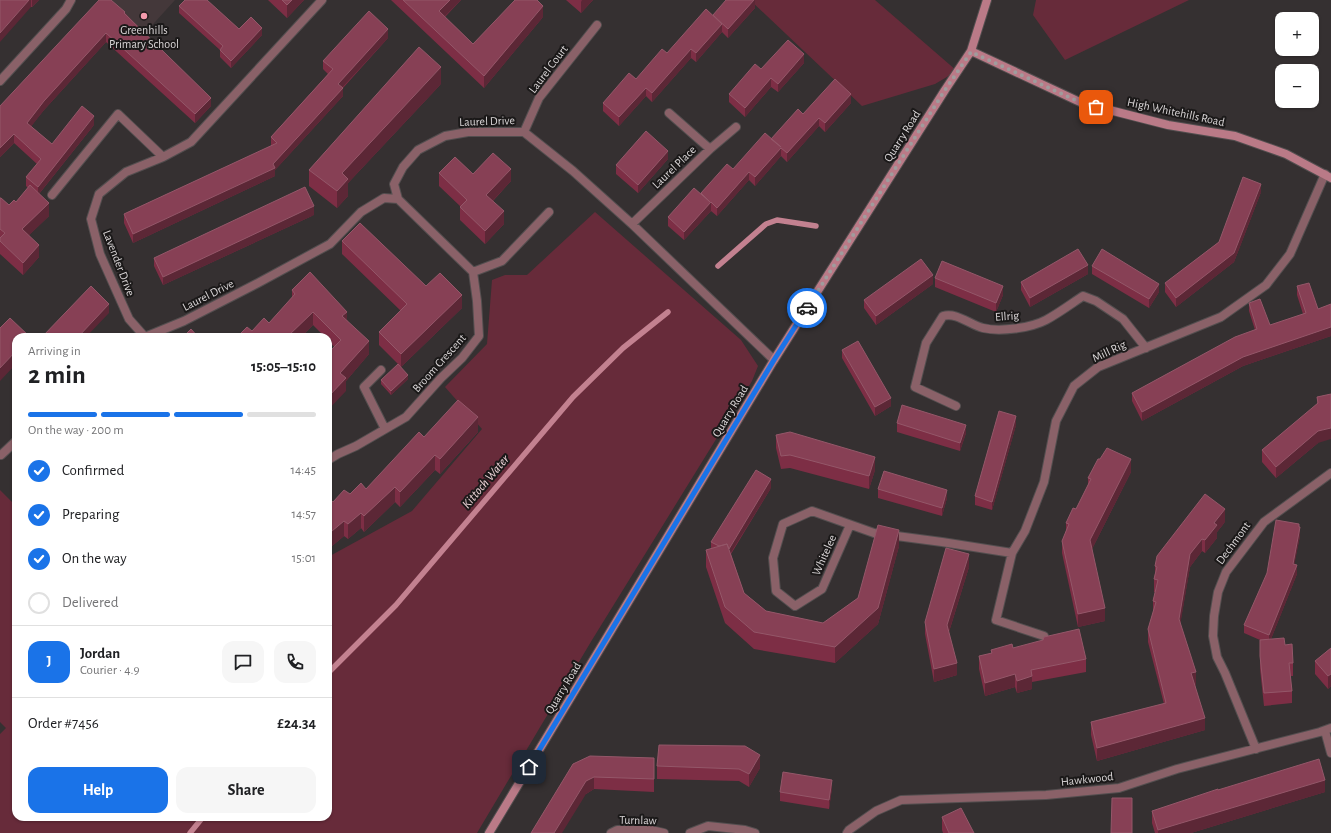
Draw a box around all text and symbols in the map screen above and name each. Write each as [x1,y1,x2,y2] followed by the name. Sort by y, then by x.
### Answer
[139,11,149,21] marker: Greenhills Primary School
[1275,12,1319,108] map controls
[1275,12,1319,56] button: +
[109,24,179,51] place label: Greenhills Primary School
[526,43,570,95] street label: Laurel Court
[1275,64,1319,108] button: −
[1079,90,1113,124] pin
[1085,96,1107,118] icon: bag
[1126,96,1226,128] street label: High Whitehills Road
[882,108,923,164] street label: Quarry Road
[459,114,515,128] street label: Laurel Drive
[650,143,698,191] street label: Laurel Place
[101,228,137,298] street label: Lavender Drive
[180,277,236,313] street label: Laurel Drive
[787,288,827,328] courier
[796,297,818,319] icon: car
[994,309,1020,323] street label: Ellrig
[410,332,468,394] street label: Broom Crescent
[1090,338,1128,364] street label: Mill Rig
[28,345,81,358] text: Arriving in
[251,359,316,374] text: 15:05–15:10
[28,362,86,388] text: 2 min
[710,383,751,440] street label: Quarry Road
[28,424,124,437] text: On the way · 200 m
[460,452,512,511] water label: Kittoch Water
[28,460,50,482] icon: check
[62,463,124,478] text: Confirmed
[291,464,316,477] text: 14:45
[28,504,50,526] icon: check
[62,507,119,522] text: Preparing
[291,508,316,521] text: 14:57
[1214,519,1252,567] street label: Dechmont
[810,533,838,577] street label: Whitelee
[28,548,50,570] icon: check
[62,551,127,566] text: On the way
[292,552,316,565] text: 15:01
[62,595,119,610] text: Delivered
[222,641,264,683] button: chat
[274,641,316,683] button: phone
[80,646,120,661] text: Jordan
[46,654,52,669] text: J
[543,660,584,717] street label: Quarry Road
[80,664,140,677] text: Courier · 4.9
[28,716,99,731] text: Order #7456
[277,716,316,731] text: £24.34
[512,750,546,784] pin
[518,756,540,778] icon: home
[28,767,168,813] button: Help
[176,767,316,813] button: Share
[1060,770,1114,788] street label: Hawkwood
[619,814,657,826] street label: Turnlaw

